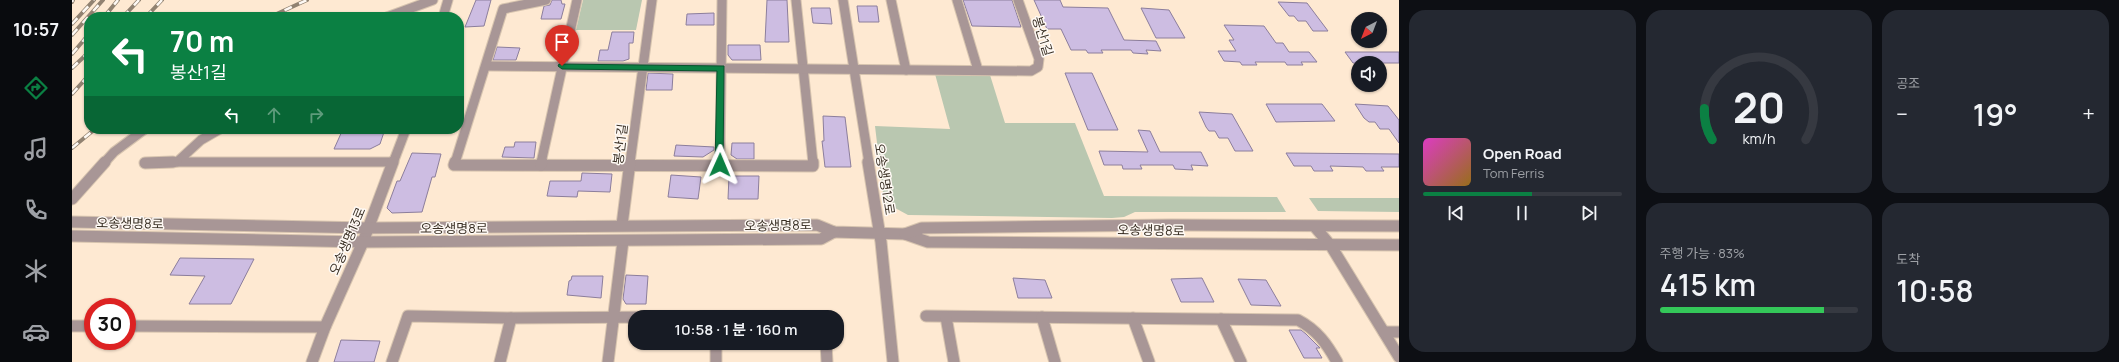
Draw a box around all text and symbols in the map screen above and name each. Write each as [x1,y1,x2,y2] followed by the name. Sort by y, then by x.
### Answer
[1351,12,1387,48] north arrow
[1351,12,1387,92] map controls
[1028,14,1058,58] street label: 봉산1길
[13,17,59,41] text: 10:57
[170,22,234,60] text: 70 m
[545,25,579,66] pin
[104,28,156,80] icon: left
[551,31,573,53] icon: arrive
[1351,56,1387,92] button: sound
[170,60,227,84] text: 봉산1길
[22,74,50,102] icon: directions
[1896,74,1920,92] text: 공조
[1733,78,1785,134] text: 20
[1973,94,2018,135] text: 19°
[1896,99,1908,129] text: −
[2082,99,2095,129] text: +
[221,104,243,126] icon: left
[263,104,285,126] icon: ahead
[305,104,327,126] icon: right
[609,123,631,165] street label: 봉산1길
[1742,128,1776,147] text: km/h
[22,135,50,163] icon: music
[870,142,900,216] street label: 오송생명12로
[1483,143,1562,164] text: Open Road
[699,144,741,186] position arrow
[1483,164,1544,182] text: Tom Ferris
[22,196,50,224] icon: phone
[1445,202,1467,224] icon: previous
[1511,202,1533,224] icon: pause
[1578,202,1600,224] icon: next
[325,204,369,278] street label: 오송생명13로
[96,213,164,233] street label: 오송생명8로
[744,215,812,235] street label: 오송생명8로
[420,219,488,237] street label: 오송생명8로
[1117,220,1185,240] street label: 오송생명8로
[1660,244,1745,262] text: 주행 가능 · 83%
[1896,250,1920,268] text: 도착
[22,257,50,285] icon: climate
[1660,264,1756,305] text: 415 km
[1896,270,1974,311] text: 10:58
[84,298,136,350] speed limit sign: 30
[22,318,50,346] icon: car
[675,319,797,340] text: 10:58 · 1 분 · 160 m

